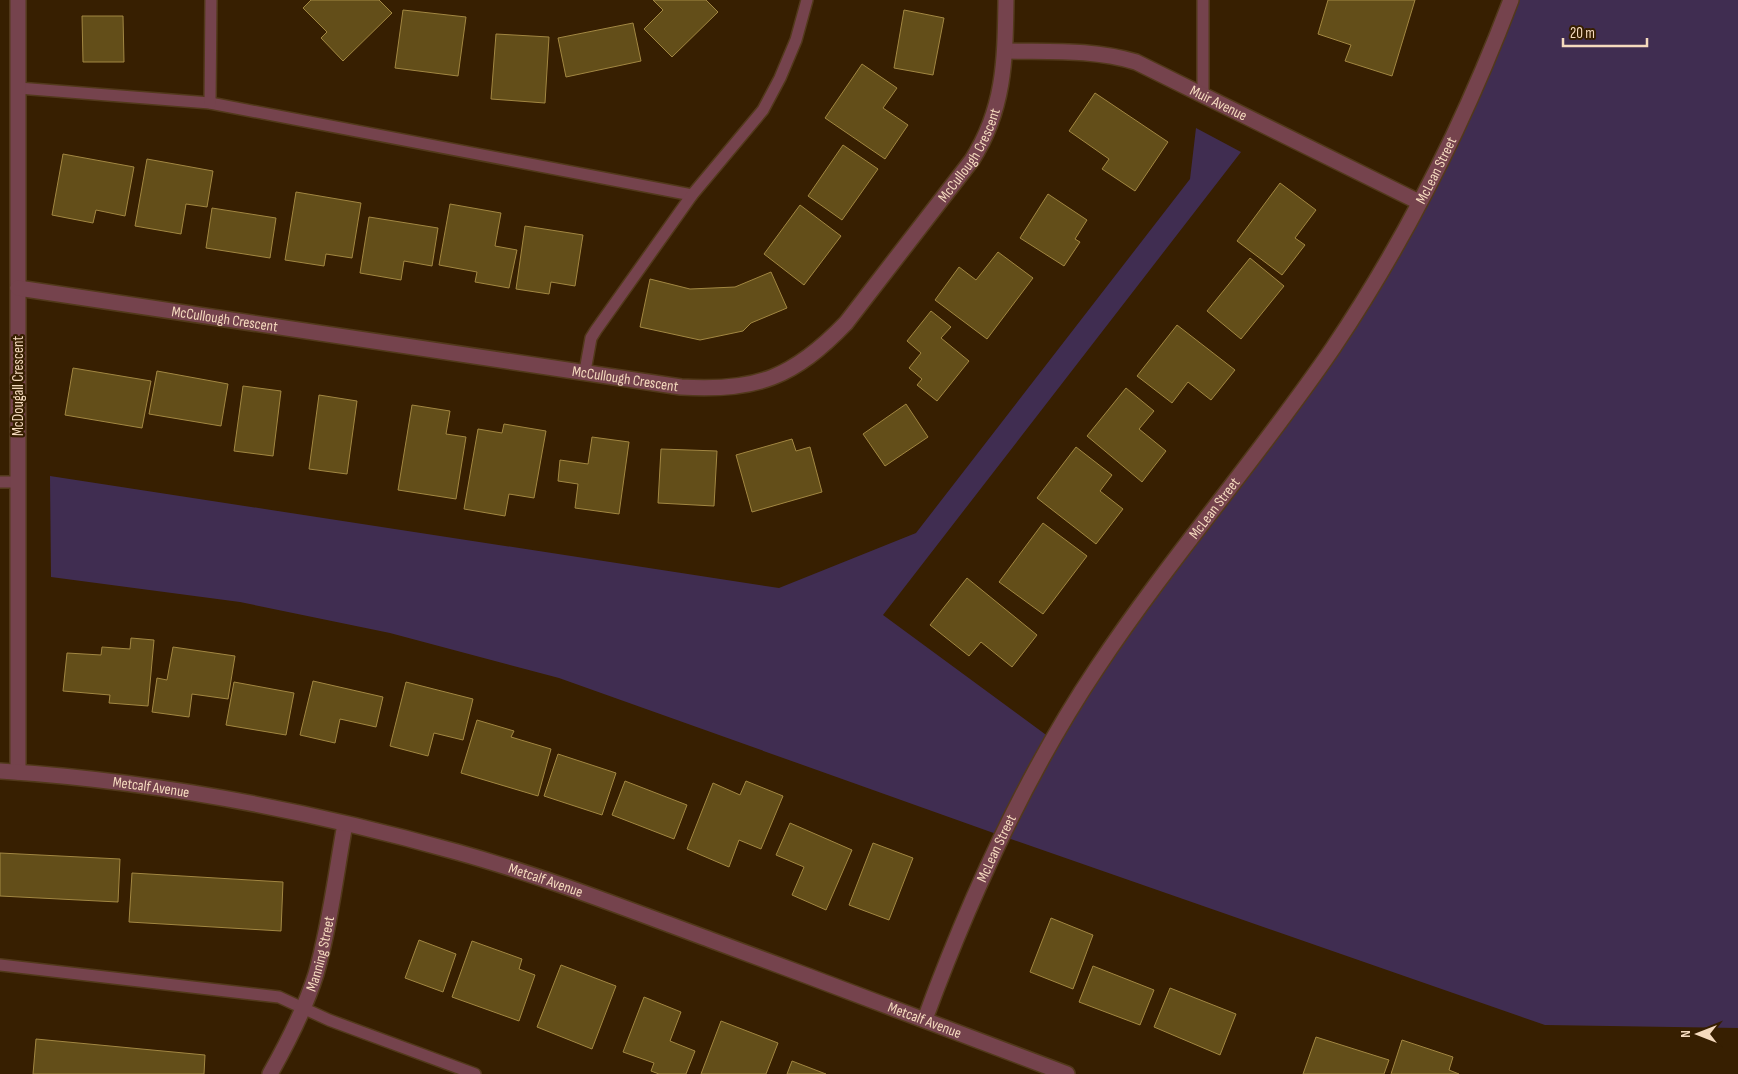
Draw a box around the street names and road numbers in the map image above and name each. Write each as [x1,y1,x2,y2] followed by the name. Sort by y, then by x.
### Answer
[1187,81,1250,125] street label: Muir Avenue
[934,106,1005,206] street label: McCullough Crescent
[1412,134,1461,207] street label: McLean Street
[170,302,279,337] street label: McCullough Crescent
[9,336,28,436] street label: McDougall Crescent
[571,362,680,397] street label: McCullough Crescent
[1185,474,1244,543] street label: McLean Street
[112,773,191,802] street label: Metcalf Avenue
[973,811,1021,885] street label: McLean Street
[506,859,585,902] street label: Metcalf Avenue
[302,914,339,994] street label: Manning Street
[885,998,964,1043] street label: Metcalf Avenue

